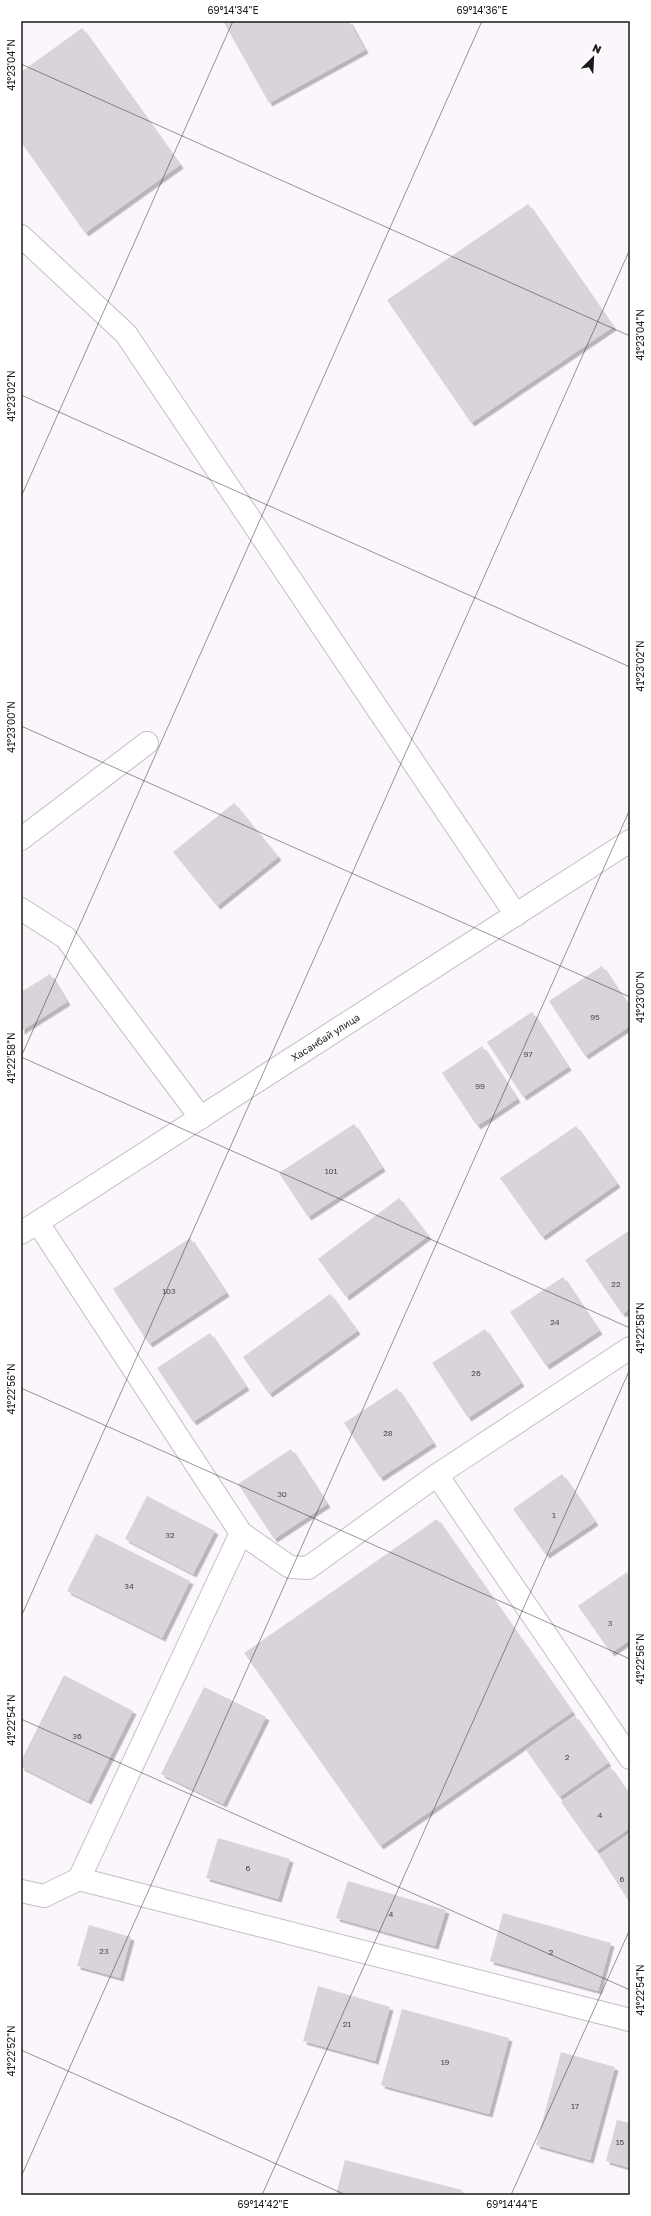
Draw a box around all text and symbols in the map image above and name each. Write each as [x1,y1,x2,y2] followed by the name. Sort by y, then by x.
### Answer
[207,4,259,16] text: 69°14'34"E
[456,4,508,16] text: 69°14'36"E
[573,38,613,78] north arrow
[5,39,17,91] text: 41°23'04"N
[591,41,604,56] text: N
[634,309,646,361] text: 41°23'04"N
[5,370,17,422] text: 41°23'02"N
[634,640,646,692] text: 41°23'02"N
[5,701,17,753] text: 41°23'00"N
[634,971,646,1023] text: 41°23'00"N
[289,1011,362,1063] street label: Хасанбай улица
[590,1012,600,1022] house number: 95
[5,1032,17,1084] text: 41°22'58"N
[523,1049,533,1059] house number: 97
[475,1081,485,1091] house number: 99
[325,1166,337,1176] house number: 101
[611,1279,621,1289] house number: 22
[162,1286,176,1296] house number: 103
[634,1302,646,1354] text: 41°22'58"N
[550,1317,560,1327] house number: 24
[5,1363,17,1415] text: 41°22'56"N
[471,1368,481,1378] house number: 26
[383,1428,393,1438] house number: 28
[277,1489,287,1499] house number: 30
[552,1510,556,1520] house number: 1
[165,1530,175,1540] house number: 32
[124,1581,134,1591] house number: 34
[608,1618,613,1628] house number: 3
[634,1633,646,1685] text: 41°22'56"N
[5,1694,17,1746] text: 41°22'54"N
[72,1731,82,1741] house number: 36
[565,1752,570,1762] house number: 2
[598,1810,603,1820] house number: 4
[246,1863,251,1873] house number: 6
[620,1874,625,1884] house number: 6
[389,1909,394,1919] house number: 4
[99,1946,109,1956] house number: 23
[549,1947,554,1957] house number: 2
[634,1964,646,2016] text: 41°22'54"N
[343,2019,351,2029] house number: 21
[5,2026,17,2076] text: 41°22'52"N
[441,2057,450,2067] house number: 19
[571,2101,579,2111] house number: 17
[616,2137,625,2147] house number: 15
[237,2198,289,2210] text: 69°14'42"E
[486,2198,538,2210] text: 69°14'44"E

